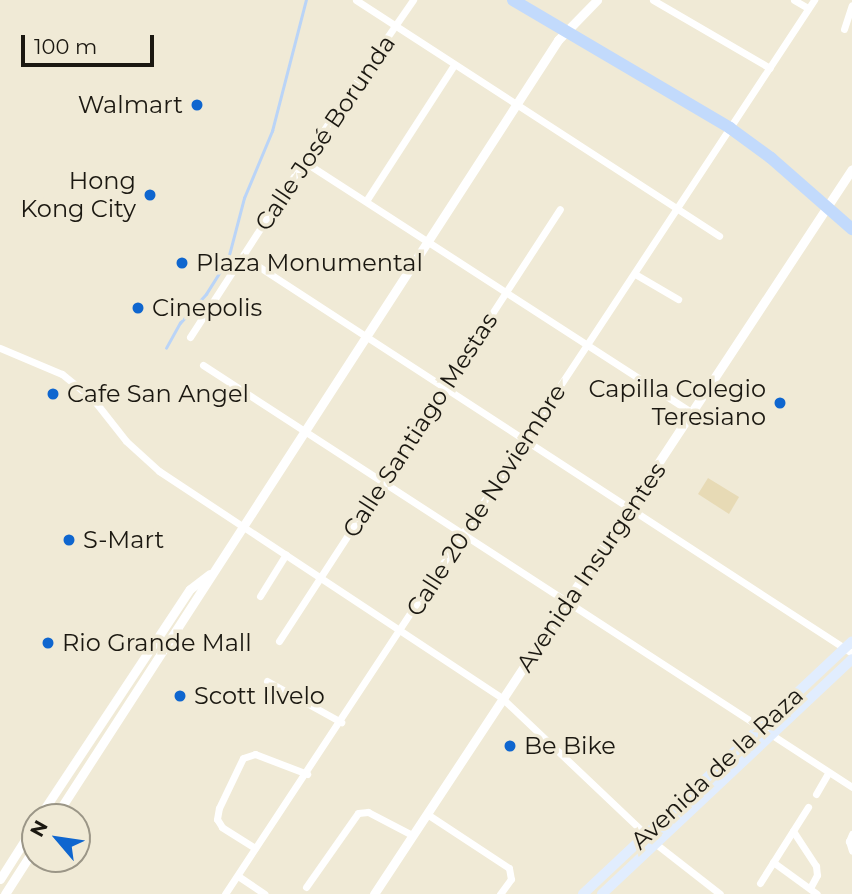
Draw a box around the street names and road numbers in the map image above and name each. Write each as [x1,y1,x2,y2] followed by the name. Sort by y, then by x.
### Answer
[249,30,401,236] street label: Calle José Borunda
[337,307,503,543] street label: Calle Santiago Mestas
[400,378,572,622] street label: Calle 20 de Noviembre
[510,457,672,677] street label: Avenida Insurgentes
[625,681,809,855] street label: Avenida de la Raza

